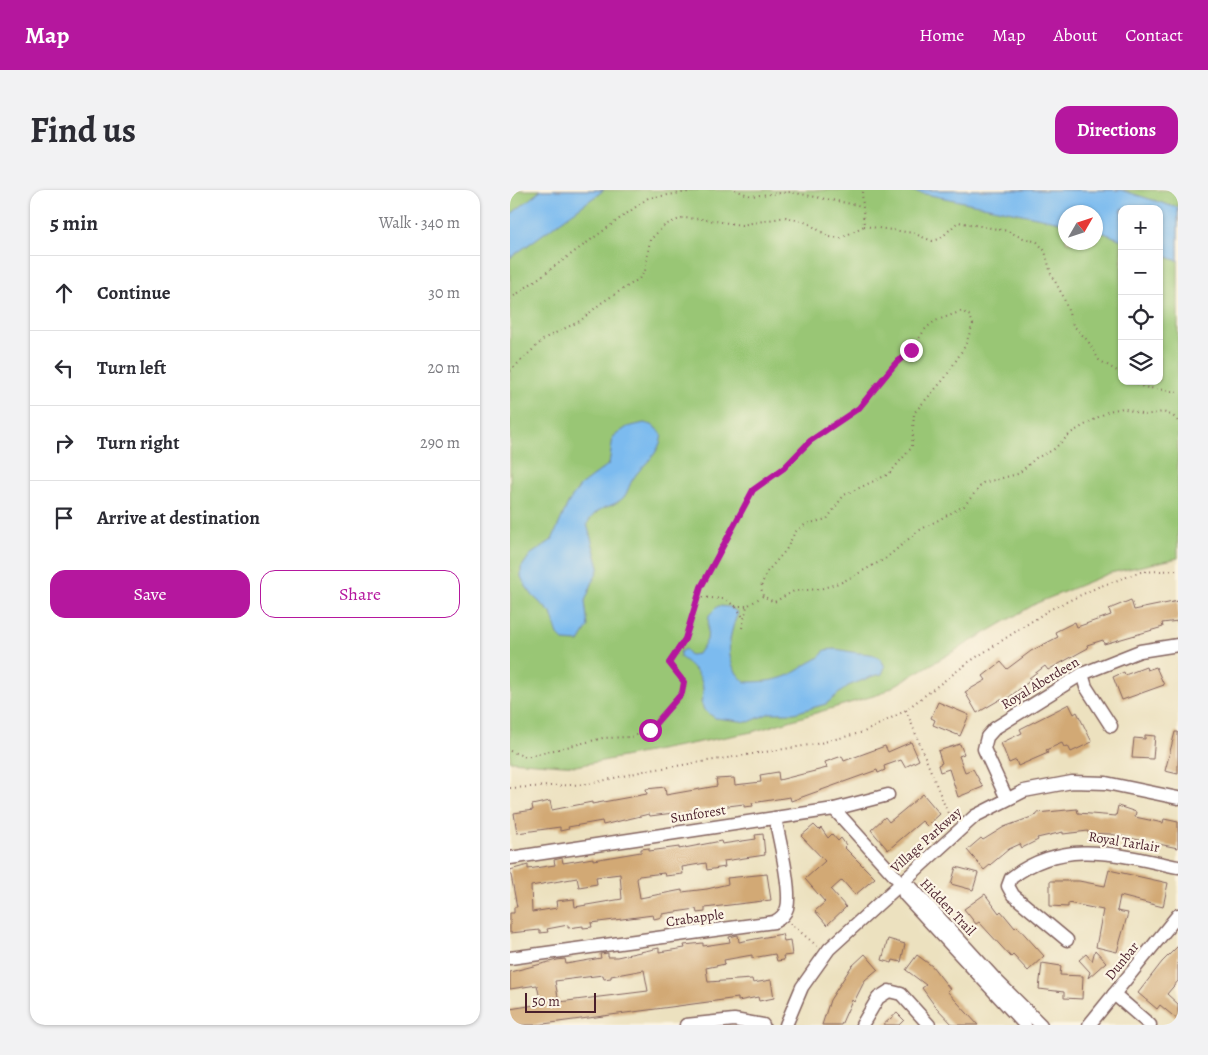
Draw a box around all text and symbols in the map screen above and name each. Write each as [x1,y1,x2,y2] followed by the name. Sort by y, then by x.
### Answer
[25,19,69,51] text: Map
[919,23,964,47] text: Home
[992,23,1025,47] text: Map
[1053,23,1097,47] text: About
[1125,23,1183,47] text: Contact
[30,106,136,154] text: Find us
[1055,106,1178,154] button: Directions
[1058,205,1103,250] north arrow
[1118,205,1163,385] map controls
[1118,205,1163,250] button: +
[50,209,98,237] text: 5 min
[379,212,460,234] text: Walk · 340 m
[1118,250,1163,295] button: −
[50,279,78,307] icon: ahead
[97,280,171,306] text: Continue
[428,282,460,304] text: 30 m
[1118,295,1163,340] button: locate
[900,339,923,362] route end
[1118,340,1163,385] button: layers
[50,354,78,382] icon: left
[97,355,166,381] text: Turn left
[427,357,460,379] text: 20 m
[50,429,78,457] icon: right
[97,430,179,456] text: Turn right
[420,432,460,454] text: 290 m
[50,504,78,532] icon: arrive
[97,505,260,531] text: Arrive at destination
[50,570,250,618] button: Save
[260,570,460,618] button: Share
[997,652,1083,714] street label: Royal Aberdeen
[639,719,662,742] route start
[669,800,727,828] street label: Sunforest
[886,802,966,878] street label: Village Parkway
[1087,827,1162,857] street label: Royal Tarlair
[916,874,980,940] street label: Hidden Trail
[665,905,725,931] street label: Crabapple
[1101,937,1144,984] street label: Dunbar
[525,990,596,1013] scale bar
[532,992,560,1011] text: 50 m

